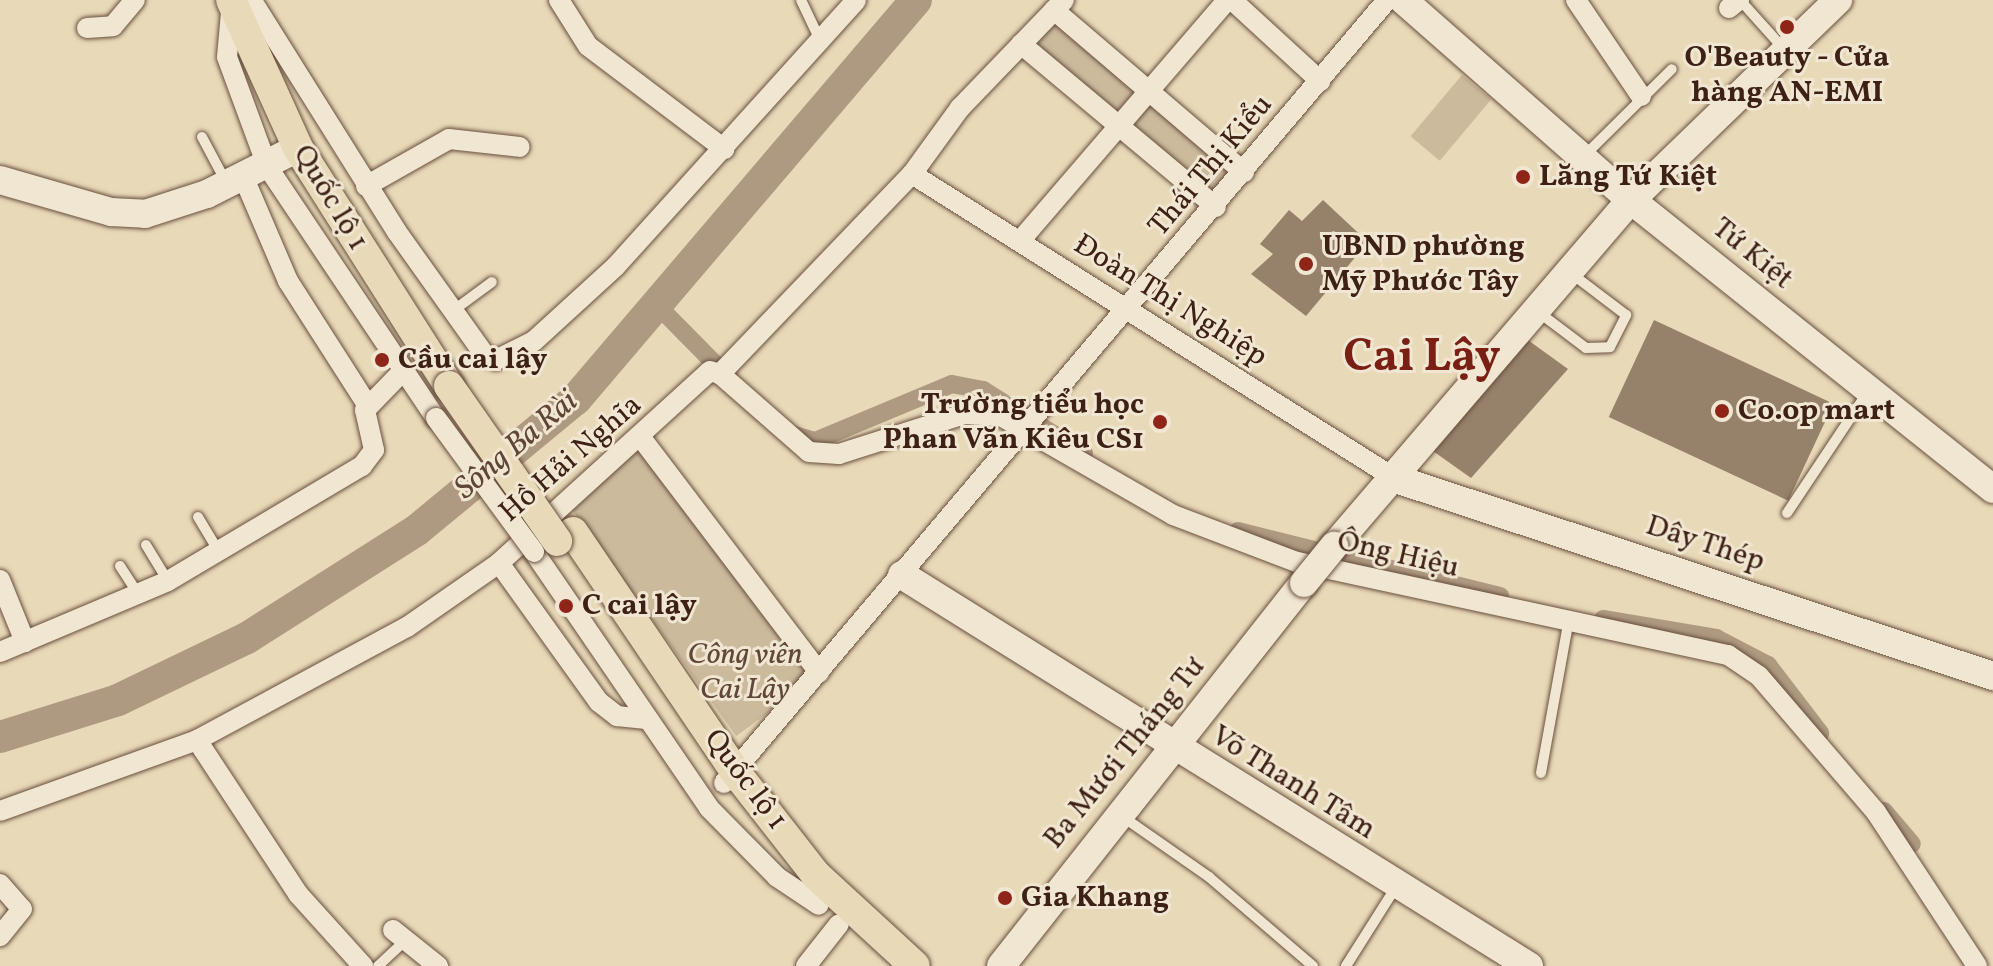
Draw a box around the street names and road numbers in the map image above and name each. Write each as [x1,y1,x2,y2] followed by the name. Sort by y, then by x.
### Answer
[1141,87,1281,245] street label: Thái Thị Kiểu
[284,139,376,257] street label: Quốc lộ 1
[1704,211,1800,297] street label: Tứ Kiệt
[1066,227,1274,375] street label: Đoàn Thị Nghiệp
[493,388,649,530] street label: Hồ Hải Nghĩa
[1640,508,1770,580] street label: Dây Thép
[1334,524,1462,586] street label: Ông Hiệu
[1036,649,1214,857] street label: Ba Mươi Tháng Tư
[1203,718,1383,848] street label: Võ Thanh Tâm
[695,723,795,837] street label: Quốc lộ 1

